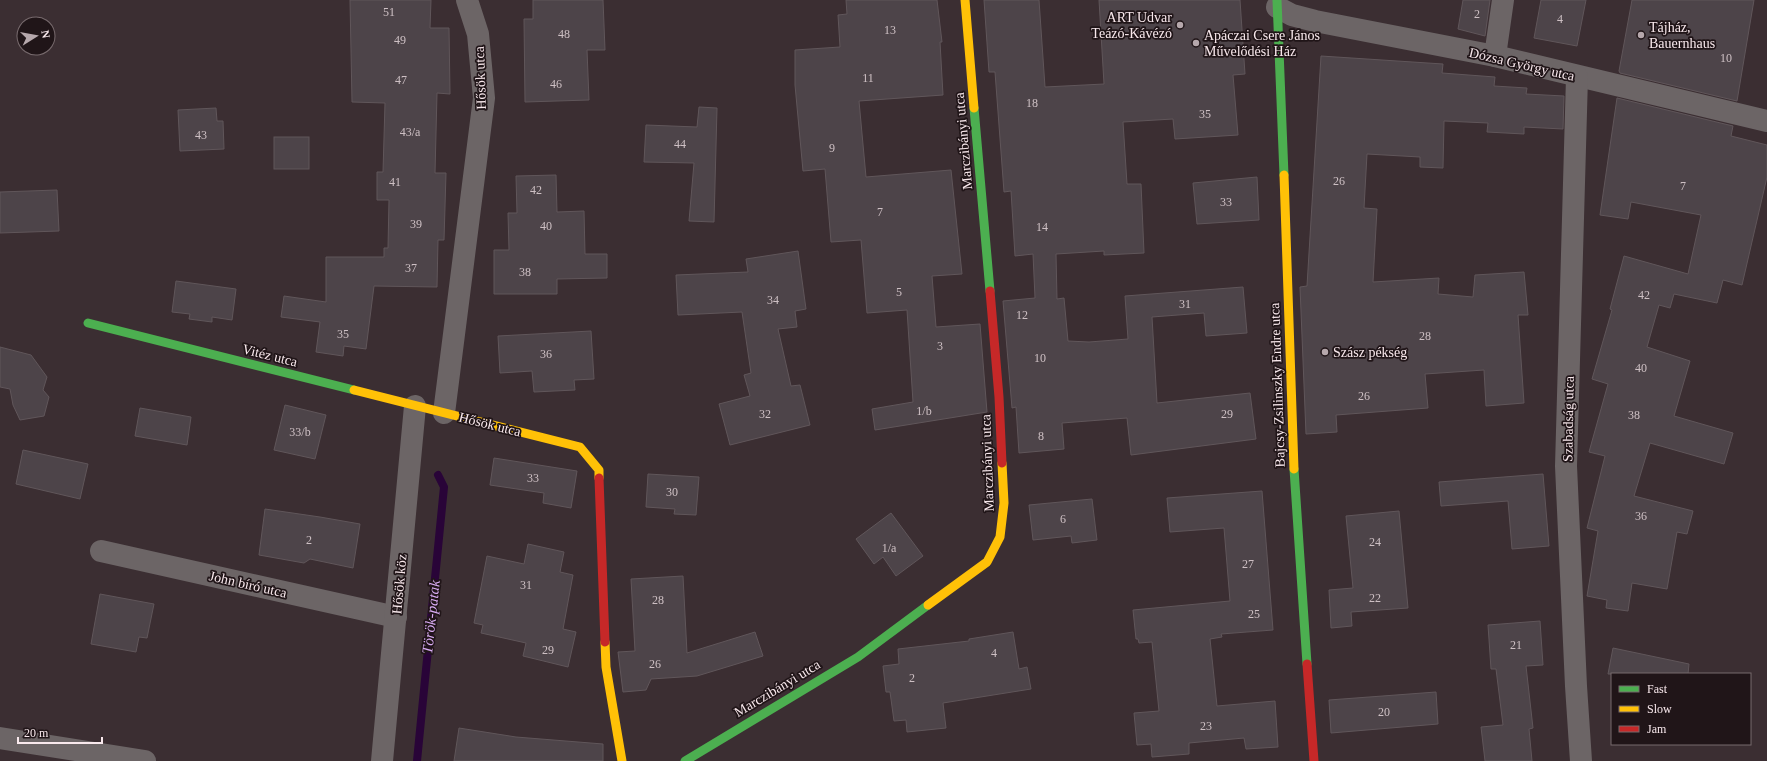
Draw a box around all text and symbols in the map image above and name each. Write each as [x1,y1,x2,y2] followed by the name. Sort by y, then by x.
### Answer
[383,5,395,19] house number: 51
[1474,7,1480,21] house number: 2
[1091,10,1172,41] place label: ART Udvar Teázó-Kávézó
[1557,12,1563,26] house number: 4
[16,16,56,56] north arrow
[1175,20,1185,30] marker: ART Udvar Teázó-Kávézó
[1649,20,1715,51] place label: Tájház, Bauernhaus
[884,23,896,37] house number: 13
[558,27,570,41] house number: 48
[1204,28,1320,59] place label: Apáczai Csere János Művelődési Ház
[39,29,52,39] text: N
[1636,30,1646,40] marker: Tájház, Bauernhaus
[394,33,406,47] house number: 49
[1191,38,1201,48] marker: Apáczai Csere János Művelődési Ház
[472,45,489,110] street label: Hősök utca
[1468,45,1577,84] street label: Dózsa György utca
[1720,51,1732,65] house number: 10
[862,71,874,85] house number: 11
[395,73,407,87] house number: 47
[550,77,562,91] house number: 46
[952,91,975,190] street label: Marczibányi utca
[1026,96,1038,110] house number: 18
[1199,107,1211,121] house number: 35
[400,125,421,139] house number: 43/a
[195,128,207,142] house number: 43
[674,137,686,151] house number: 44
[829,141,835,155] house number: 9
[1333,174,1345,188] house number: 26
[389,175,401,189] house number: 41
[1680,179,1686,193] house number: 7
[530,183,542,197] house number: 42
[1220,195,1232,209] house number: 33
[877,205,883,219] house number: 7
[410,217,422,231] house number: 39
[540,219,552,233] house number: 40
[1036,220,1048,234] house number: 14
[405,261,417,275] house number: 37
[519,265,531,279] house number: 38
[896,285,902,299] house number: 5
[1638,288,1650,302] house number: 42
[767,293,779,307] house number: 34
[1179,297,1191,311] house number: 31
[1267,302,1288,468] street label: Bajcsy-Zsilinszky Endre utca
[1016,308,1028,322] house number: 12
[337,327,349,341] house number: 35
[1419,329,1431,343] house number: 28
[937,339,943,353] house number: 3
[241,341,300,370] street label: Vitéz utca
[1333,345,1407,360] place label: Szász pékség
[540,347,552,361] house number: 36
[1320,347,1330,357] marker: Szász pékség
[1034,351,1046,365] house number: 10
[1635,361,1647,375] house number: 40
[1560,375,1577,462] street label: Szabadság utca
[1358,389,1370,403] house number: 26
[916,404,932,418] house number: 1/b
[759,407,771,421] house number: 32
[1221,407,1233,421] house number: 29
[1628,408,1640,422] house number: 38
[457,410,523,440] street label: Hősök utca
[978,413,997,512] street label: Marczibányi utca
[289,425,311,439] house number: 33/b
[1038,429,1044,443] house number: 8
[527,471,539,485] house number: 33
[666,485,678,499] house number: 30
[1635,509,1647,523] house number: 36
[1060,512,1066,526] house number: 6
[306,533,312,547] house number: 2
[1369,535,1381,549] house number: 24
[882,541,897,555] house number: 1/a
[389,553,410,615] street label: Hősök köz
[1242,557,1254,571] house number: 27
[208,568,289,601] street label: John bíró utca
[520,578,532,592] house number: 31
[419,579,443,655] water label: Török-patak
[1369,591,1381,605] house number: 22
[652,593,664,607] house number: 28
[1248,607,1260,621] house number: 25
[1510,638,1522,652] house number: 21
[542,643,554,657] house number: 29
[991,646,997,660] house number: 4
[732,656,824,720] street label: Marczibányi utca
[649,657,661,671] house number: 26
[909,671,915,685] house number: 2
[1611,673,1751,745] legend
[1647,682,1668,696] text: Fast
[1647,702,1672,716] text: Slow
[1378,705,1390,719] house number: 20
[18,719,102,745] scale bar
[1200,719,1212,733] house number: 23
[1647,722,1667,736] text: Jam
[24,726,49,740] text: 20 m

